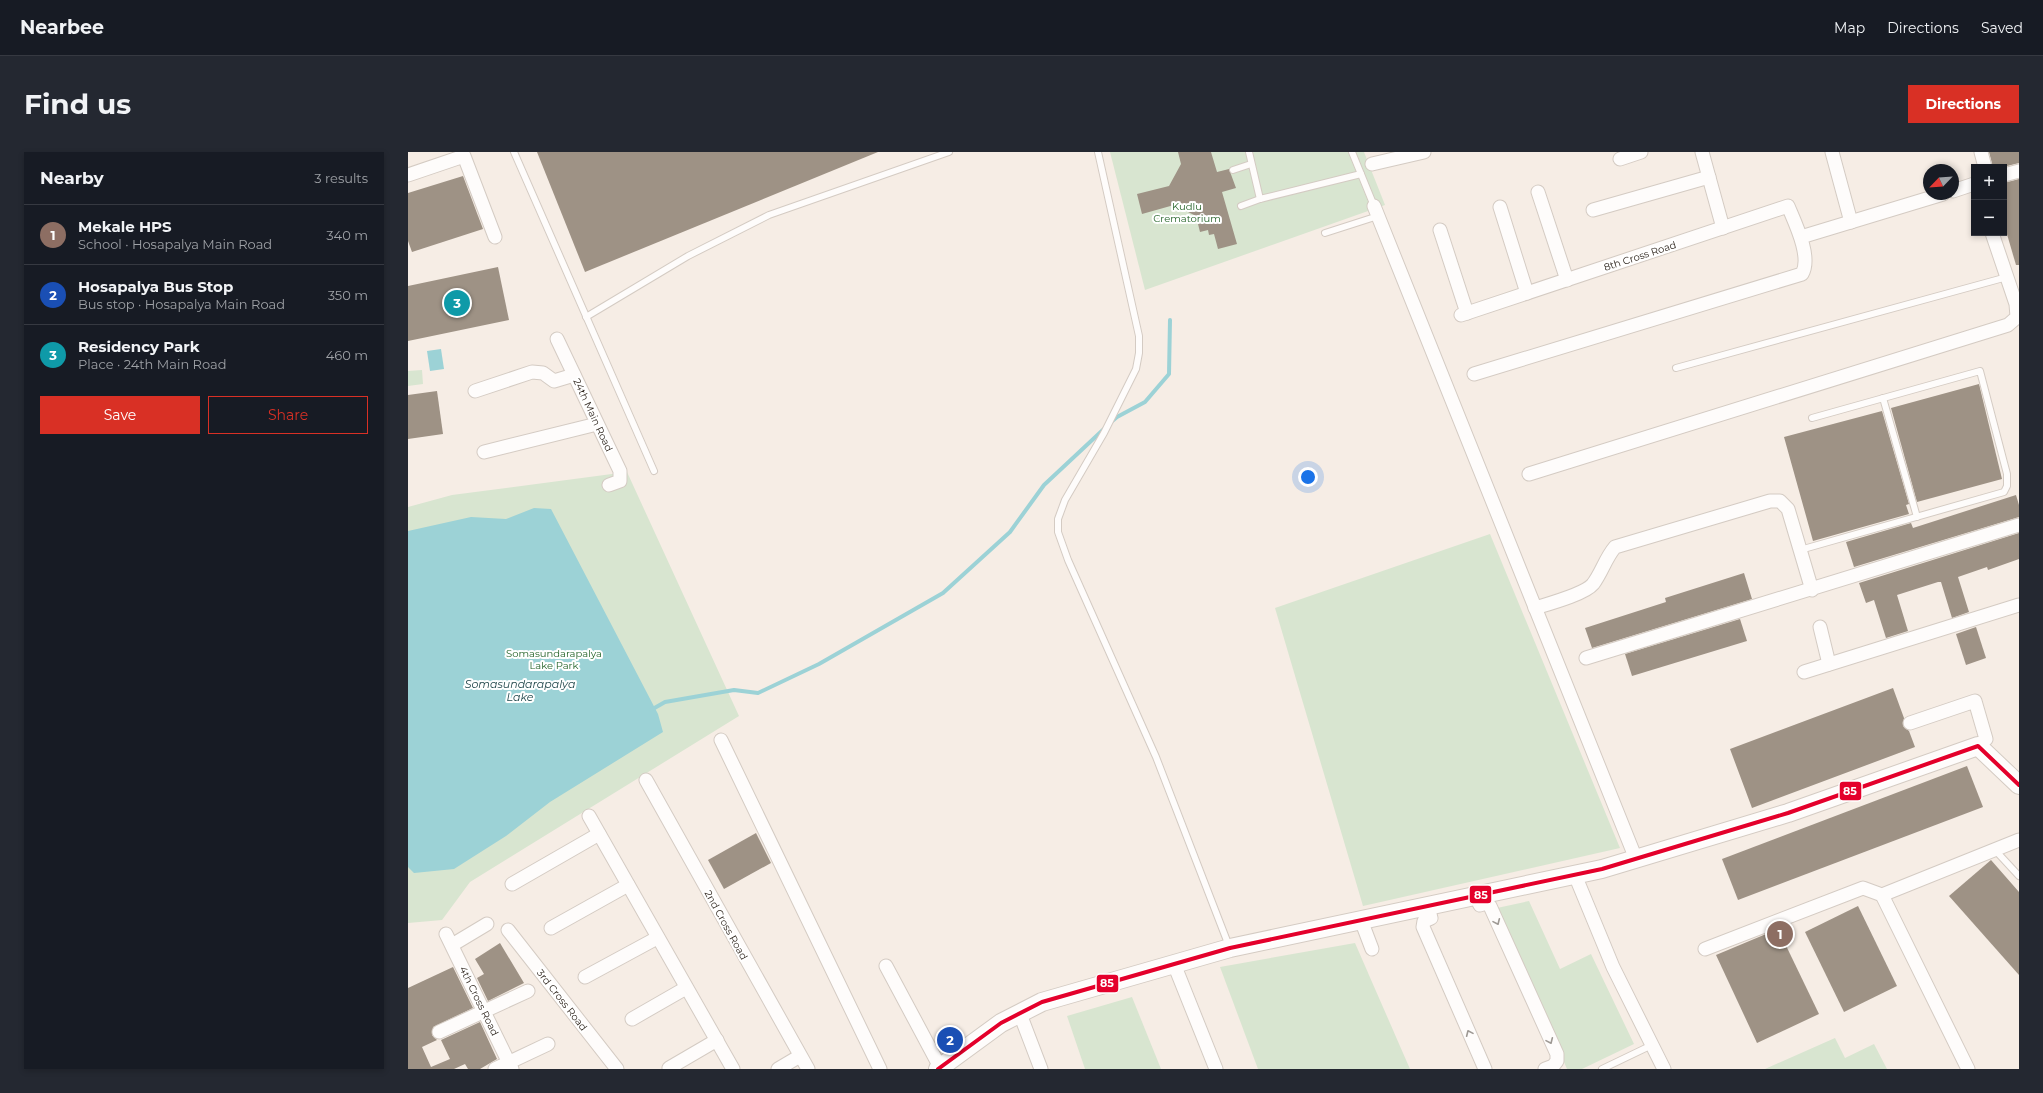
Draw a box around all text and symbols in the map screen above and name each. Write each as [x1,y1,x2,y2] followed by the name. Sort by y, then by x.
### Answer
[20,16,104,39] text: Nearbee
[1834,19,1865,37] text: Map
[1887,19,1959,37] text: Directions
[1981,19,2023,37] text: Saved
[1908,85,2019,123] button: Directions
[24,87,131,121] text: Find us
[1923,164,1959,200] north arrow
[1971,164,2007,236] map controls
[1971,164,2007,200] button: +
[40,168,104,188] text: Nearby
[314,170,368,186] text: 3 results
[1153,200,1221,225] park label: Kudlu Crematorium
[1971,200,2007,236] button: −
[78,217,172,236] text: Mekale HPS
[50,227,56,243] text: 1
[326,227,368,243] text: 340 m
[78,236,272,252] text: School · Hosapalya Main Road
[1602,238,1678,274] street label: 8th Cross Road
[78,277,233,296] text: Hosapalya Bus Stop
[49,287,57,303] text: 2
[328,287,368,303] text: 350 m
[444,288,470,318] pin: 3
[78,296,285,312] text: Bus stop · Hosapalya Main Road
[78,337,200,356] text: Residency Park
[49,347,57,363] text: 3
[326,347,368,363] text: 460 m
[78,356,227,372] text: Place · 24th Main Road
[570,376,616,454] street label: 24th Main Road
[40,396,200,434] button: Save
[208,396,368,434] button: Share
[1298,467,1318,487] your location
[506,647,602,672] park label: Somasundarapalya Lake Park
[465,677,575,704] water label: Somasundarapalya Lake
[1839,781,1862,801] line badge: 85
[1843,784,1857,798] text: 85
[1469,885,1492,904] line badge: 85
[702,888,750,962] street label: 2nd Cross Road
[1474,888,1488,902] text: 85
[1492,918,1500,925] one-way arrow
[1767,919,1793,949] pin: 1
[457,964,501,1038] street label: 4th Cross Road
[534,967,590,1033] street label: 3rd Cross Road
[1096,974,1119,993] line badge: 85
[1100,976,1114,990] text: 85
[937,1025,963,1055] pin: 2
[1466,1030,1474,1038] one-way arrow
[1546,1037,1554,1044] one-way arrow

